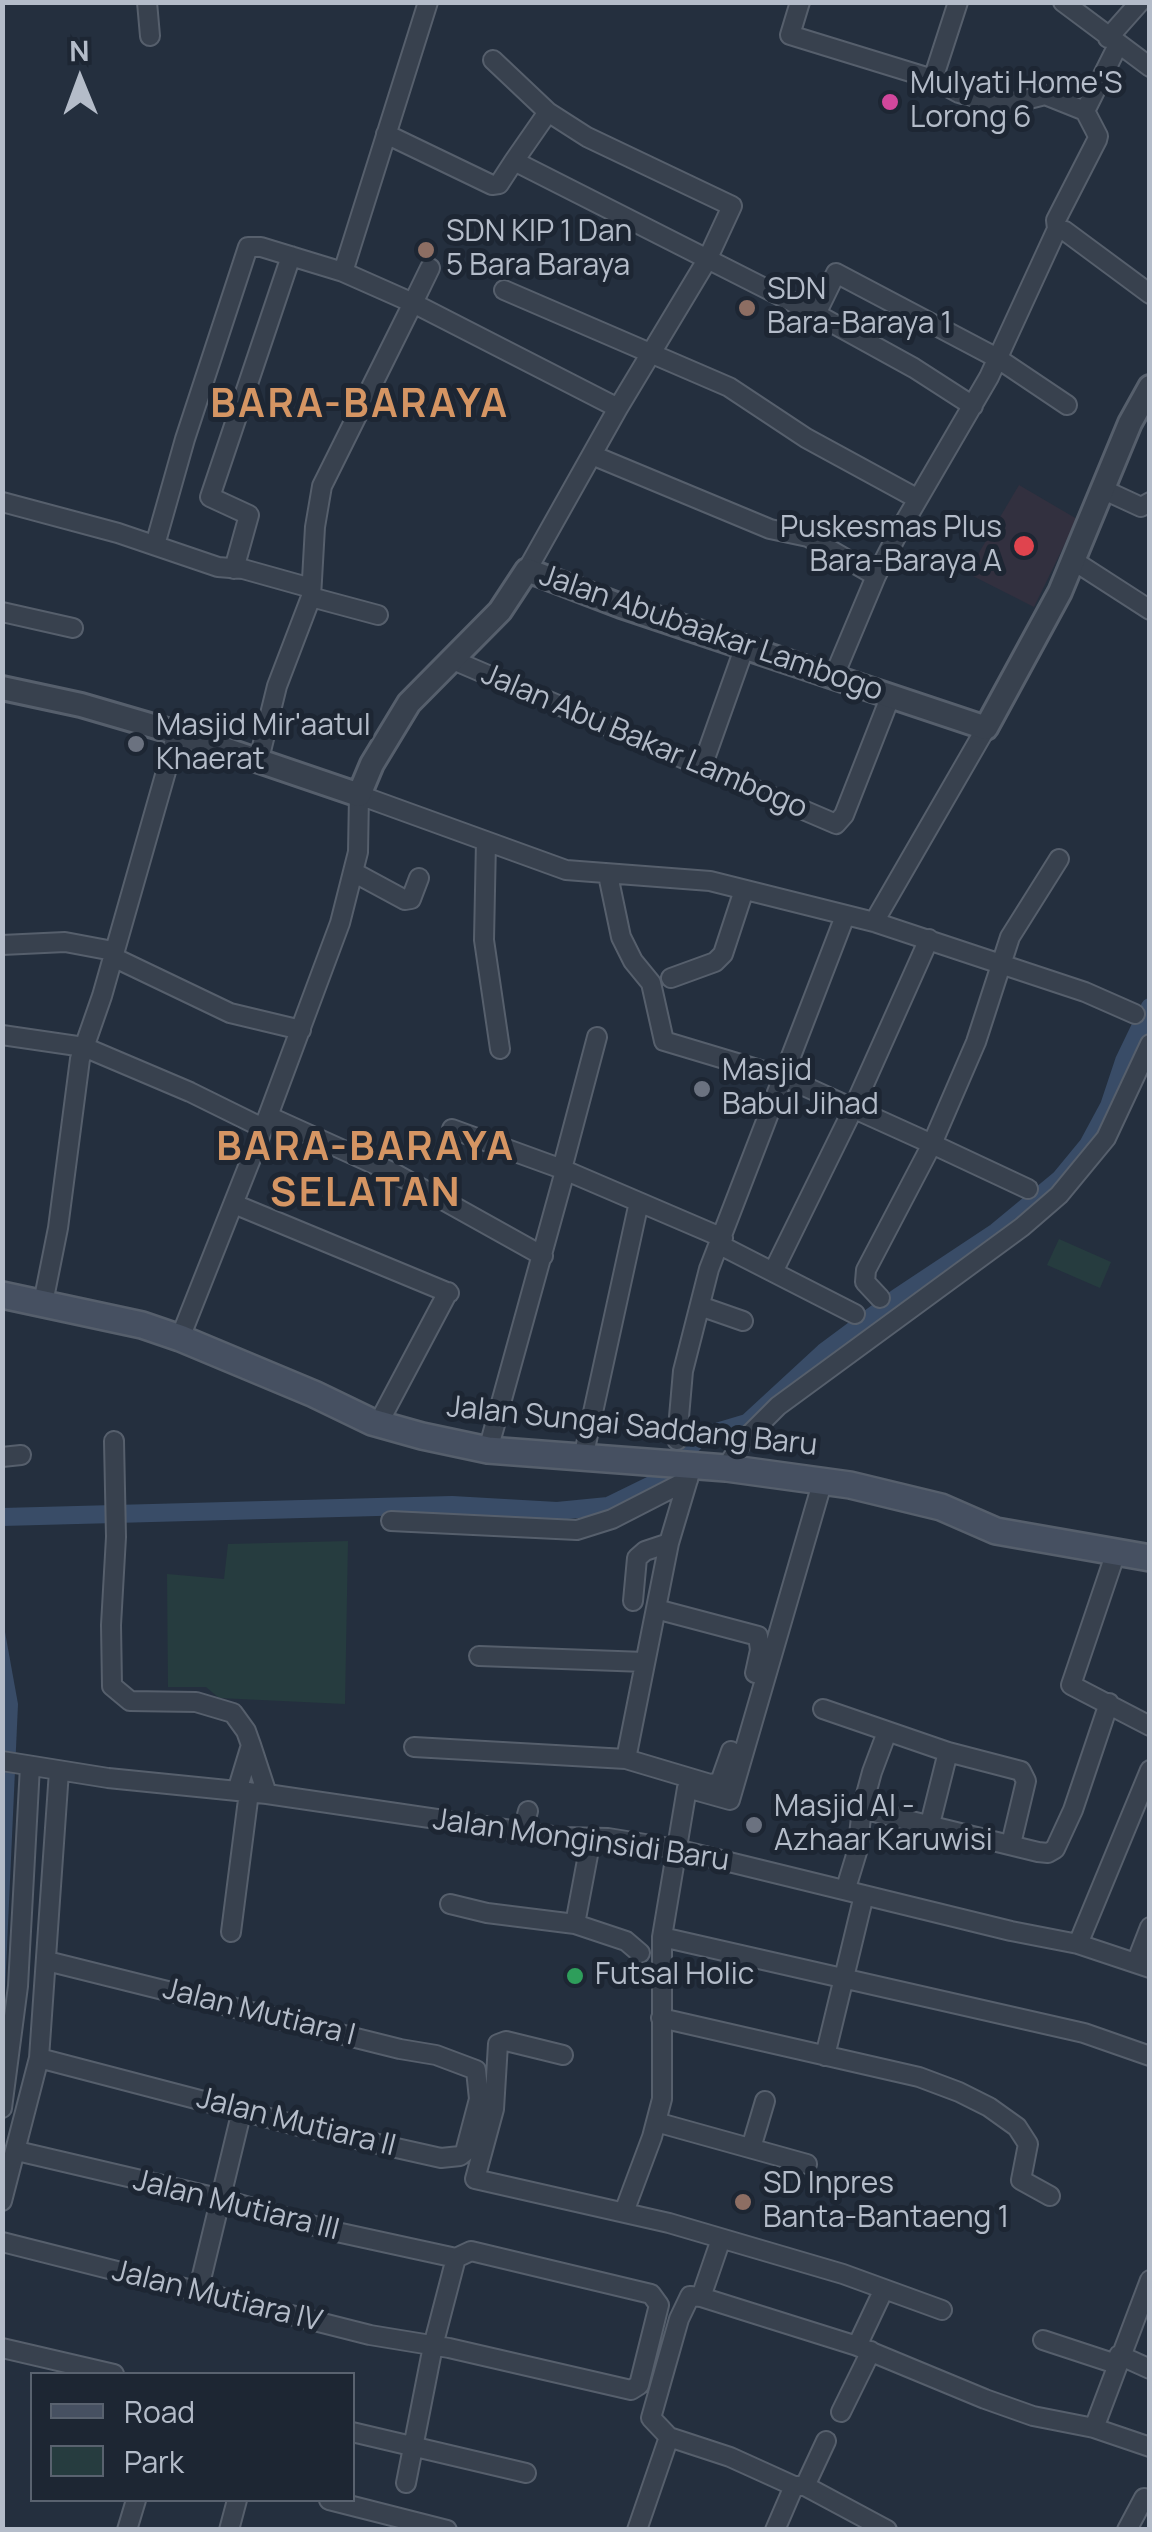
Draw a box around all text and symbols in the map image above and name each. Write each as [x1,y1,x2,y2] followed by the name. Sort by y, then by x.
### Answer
[30,30,130,130] north arrow
[69,31,90,69] text: N
[910,67,1122,138] place label: Mulyati Home'S Lorong 6
[879,91,901,113] marker: Mulyati Home'S Lorong 6
[446,215,632,286] place label: SDN KIP 1 Dan 5 Bara Baraya
[415,239,437,261] marker: SDN KIP 1 Dan 5 Bara Baraya
[767,273,952,344] place label: SDN Bara-Baraya 1
[736,297,758,319] marker: SDN Bara-Baraya 1
[210,382,510,430] district label: BARA-BARAYA
[780,511,1002,582] place label: Puskesmas Plus Bara-Baraya A
[1011,533,1037,559] marker: Puskesmas Plus Bara-Baraya A
[535,558,887,710] street label: Jalan Abubaakar Lambogo
[476,657,812,827] street label: Jalan Abu Bakar Lambogo
[156,709,371,780] place label: Masjid Mir'aatul Khaerat
[125,733,147,755] marker: Masjid Mir'aatul Khaerat
[722,1054,879,1124] place label: Masjid Babul Jihad
[691,1078,713,1100] marker: Masjid Babul Jihad
[216,1125,516,1219] district label: BARA-BARAYA SELATAN
[445,1390,819,1464] street label: Jalan Sungai Saddang Baru
[774,1790,993,1860] place label: Masjid Al - Azhaar Karuwisi
[431,1802,731,1880] street label: Jalan Monginsidi Baru
[743,1814,765,1836] marker: Masjid Al - Azhaar Karuwisi
[595,1958,754,1994] place label: Futsal Holic
[564,1965,586,1987] marker: Futsal Holic
[159,1972,359,2054] street label: Jalan Mutiara I
[193,2081,399,2165] street label: Jalan Mutiara II
[129,2163,343,2249] street label: Jalan Mutiara III
[763,2167,1009,2238] place label: SD Inpres Banta-Bantaeng 1
[732,2191,754,2213] marker: SD Inpres Banta-Bantaeng 1
[108,2254,326,2340] street label: Jalan Mutiara IV
[30,2372,355,2502] legend
[124,2391,195,2432] text: Road
[124,2441,184,2482] text: Park

